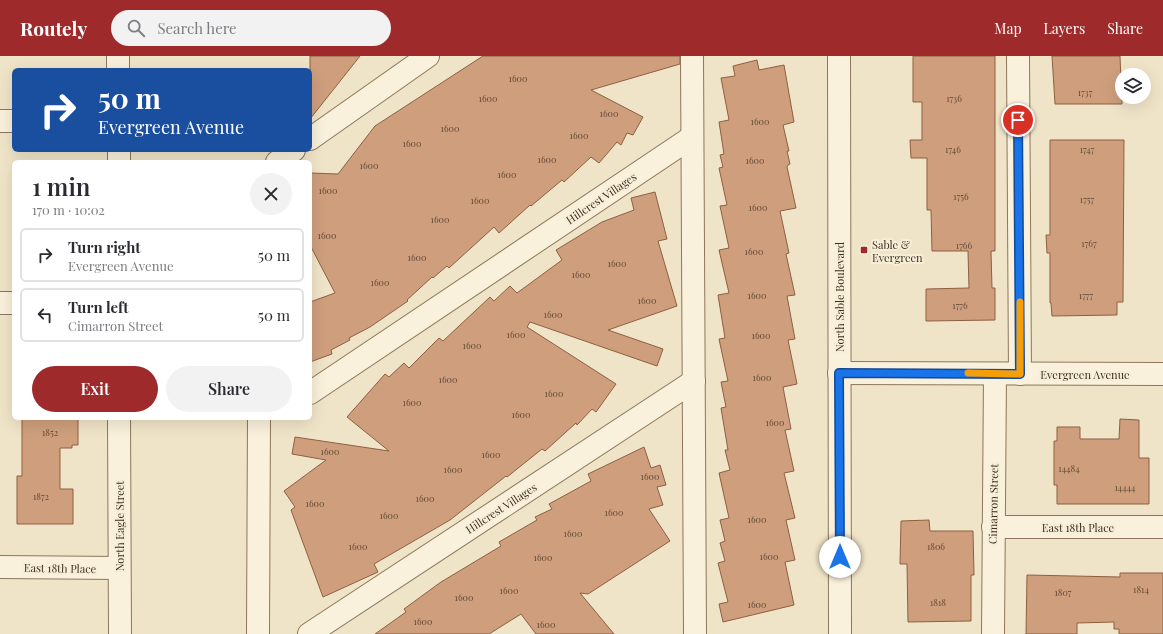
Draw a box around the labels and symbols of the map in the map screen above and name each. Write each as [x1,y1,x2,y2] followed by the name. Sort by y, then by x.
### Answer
[509,72,527,84] house number: 1600
[1078,86,1093,98] house number: 1737
[479,92,497,104] house number: 1600
[946,92,962,104] house number: 1736
[1001,103,1035,137] pin
[600,107,618,119] house number: 1600
[751,115,769,127] house number: 1600
[441,122,459,134] house number: 1600
[570,129,588,141] house number: 1600
[403,137,421,149] house number: 1600
[945,143,961,155] house number: 1746
[1080,143,1095,155] house number: 1747
[538,153,556,165] house number: 1600
[746,154,764,166] house number: 1600
[360,159,378,171] house number: 1600
[498,168,516,180] house number: 1600
[563,169,639,227] street label: Hillcrest Villages
[319,184,337,196] house number: 1600
[953,190,969,202] house number: 1756
[1080,193,1095,205] house number: 1757
[471,194,489,206] house number: 1600
[749,201,767,213] house number: 1600
[431,213,449,225] house number: 1600
[318,229,336,241] house number: 1600
[872,237,923,265] place label: Sable & Evergreen
[1081,237,1097,249] house number: 1767
[956,239,972,251] house number: 1766
[832,241,847,352] street label: North Sable Boulevard
[745,245,763,257] house number: 1600
[859,245,869,255] marker: Sable & Evergreen
[408,251,426,263] house number: 1600
[608,257,626,269] house number: 1600
[572,268,590,280] house number: 1600
[371,276,389,288] house number: 1600
[748,289,766,301] house number: 1600
[1079,289,1093,301] house number: 1777
[638,294,656,306] house number: 1600
[952,299,968,311] house number: 1776
[544,308,562,320] house number: 1600
[507,328,525,340] house number: 1600
[752,329,770,341] house number: 1600
[463,339,481,351] house number: 1600
[1040,367,1130,382] street label: Evergreen Avenue
[753,371,771,383] house number: 1600
[439,373,457,385] house number: 1600
[545,387,563,399] house number: 1600
[403,396,421,408] house number: 1600
[512,408,530,420] house number: 1600
[766,416,784,428] house number: 1600
[42,426,58,438] house number: 1852
[321,445,339,457] house number: 1600
[482,448,500,460] house number: 1600
[1058,462,1080,474] house number: 14484
[444,463,462,475] house number: 1600
[985,464,1001,544] street label: Cimarron Street
[641,470,659,482] house number: 1600
[462,479,540,537] street label: Hillcrest Villages
[112,481,127,571] street label: North Eagle Street
[1114,481,1136,493] house number: 14444
[33,490,49,502] house number: 1872
[416,492,434,504] house number: 1600
[306,497,324,509] house number: 1600
[605,506,623,518] house number: 1600
[380,509,398,521] house number: 1600
[748,513,766,525] house number: 1600
[1042,520,1115,535] street label: East 18th Place
[564,527,582,539] house number: 1600
[819,536,861,578] position arrow
[349,540,367,552] house number: 1600
[927,540,945,552] house number: 1806
[760,550,778,562] house number: 1600
[534,551,552,563] house number: 1600
[24,560,97,576] street label: East 18th Place
[1133,583,1149,595] house number: 1814
[500,584,518,596] house number: 1600
[1054,586,1072,598] house number: 1807
[455,591,473,603] house number: 1600
[930,596,946,608] house number: 1818
[748,598,766,610] house number: 1600
[414,615,432,627] house number: 1600
[537,618,555,630] house number: 1600

